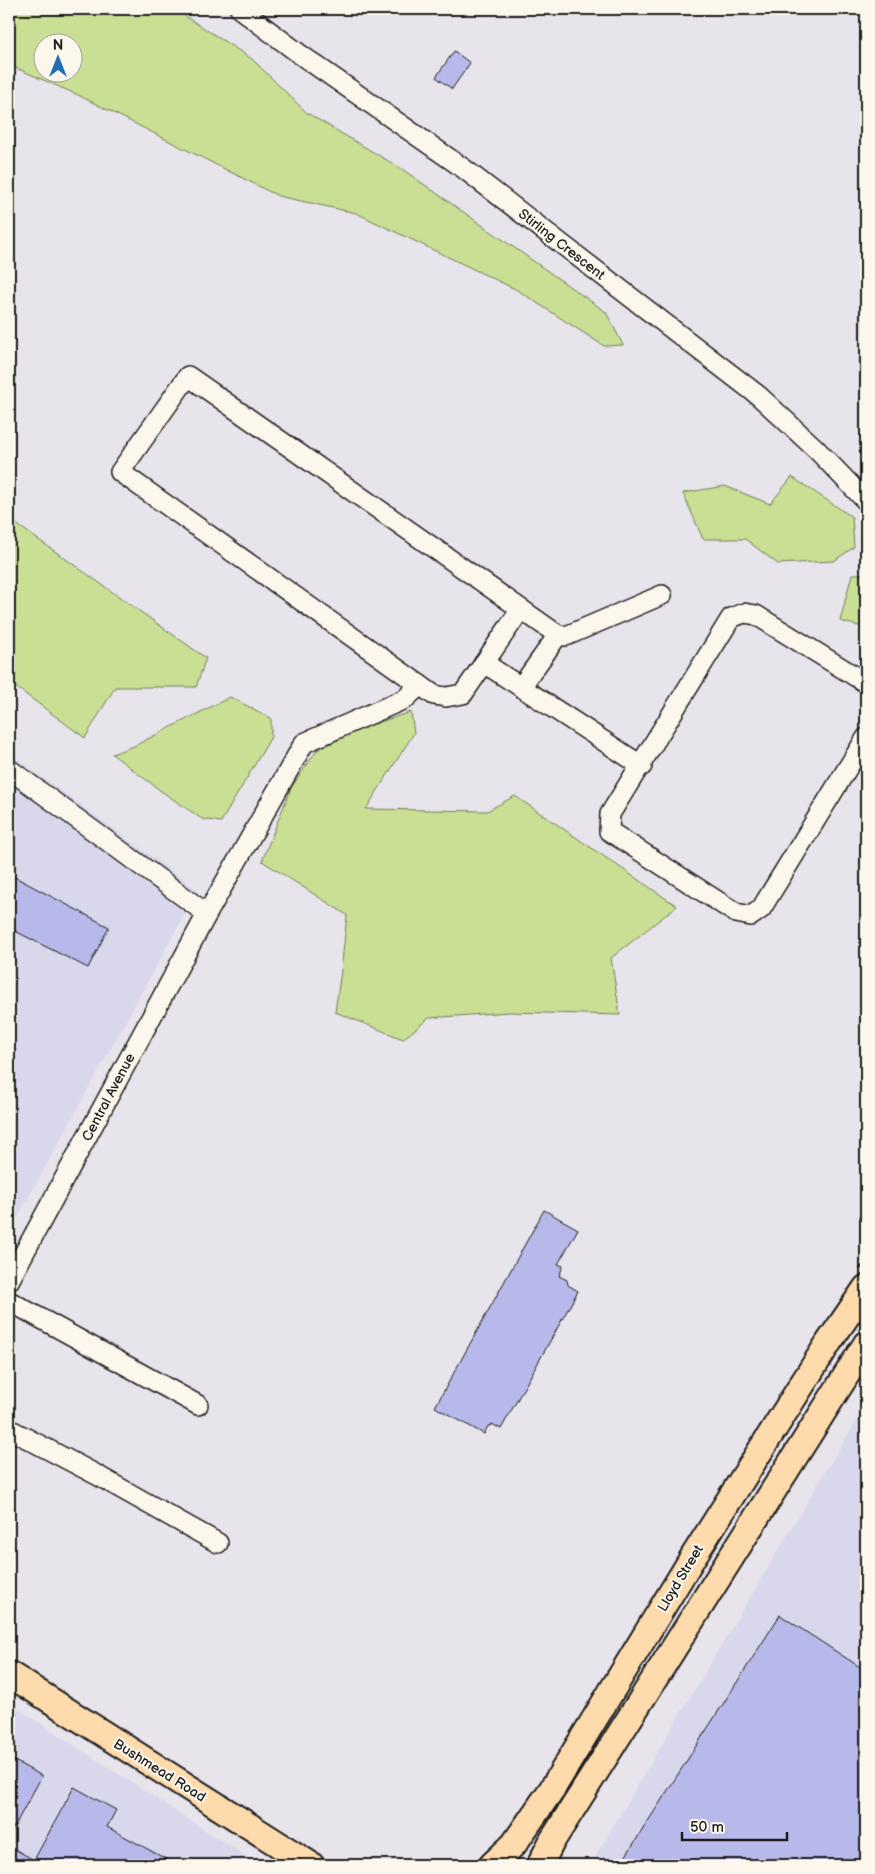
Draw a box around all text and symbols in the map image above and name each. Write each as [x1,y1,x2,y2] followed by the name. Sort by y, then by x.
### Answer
[32,32,82,82] north arrow
[53,37,63,54] text: N
[515,205,609,284] street label: Stirling Crescent
[78,1050,139,1144] street label: Central Avenue
[654,1541,707,1615] street label: Lloyd Street
[110,1735,209,1806] street label: Bushmead Road
[682,1809,788,1841] scale bar
[690,1818,724,1837] text: 50 m

